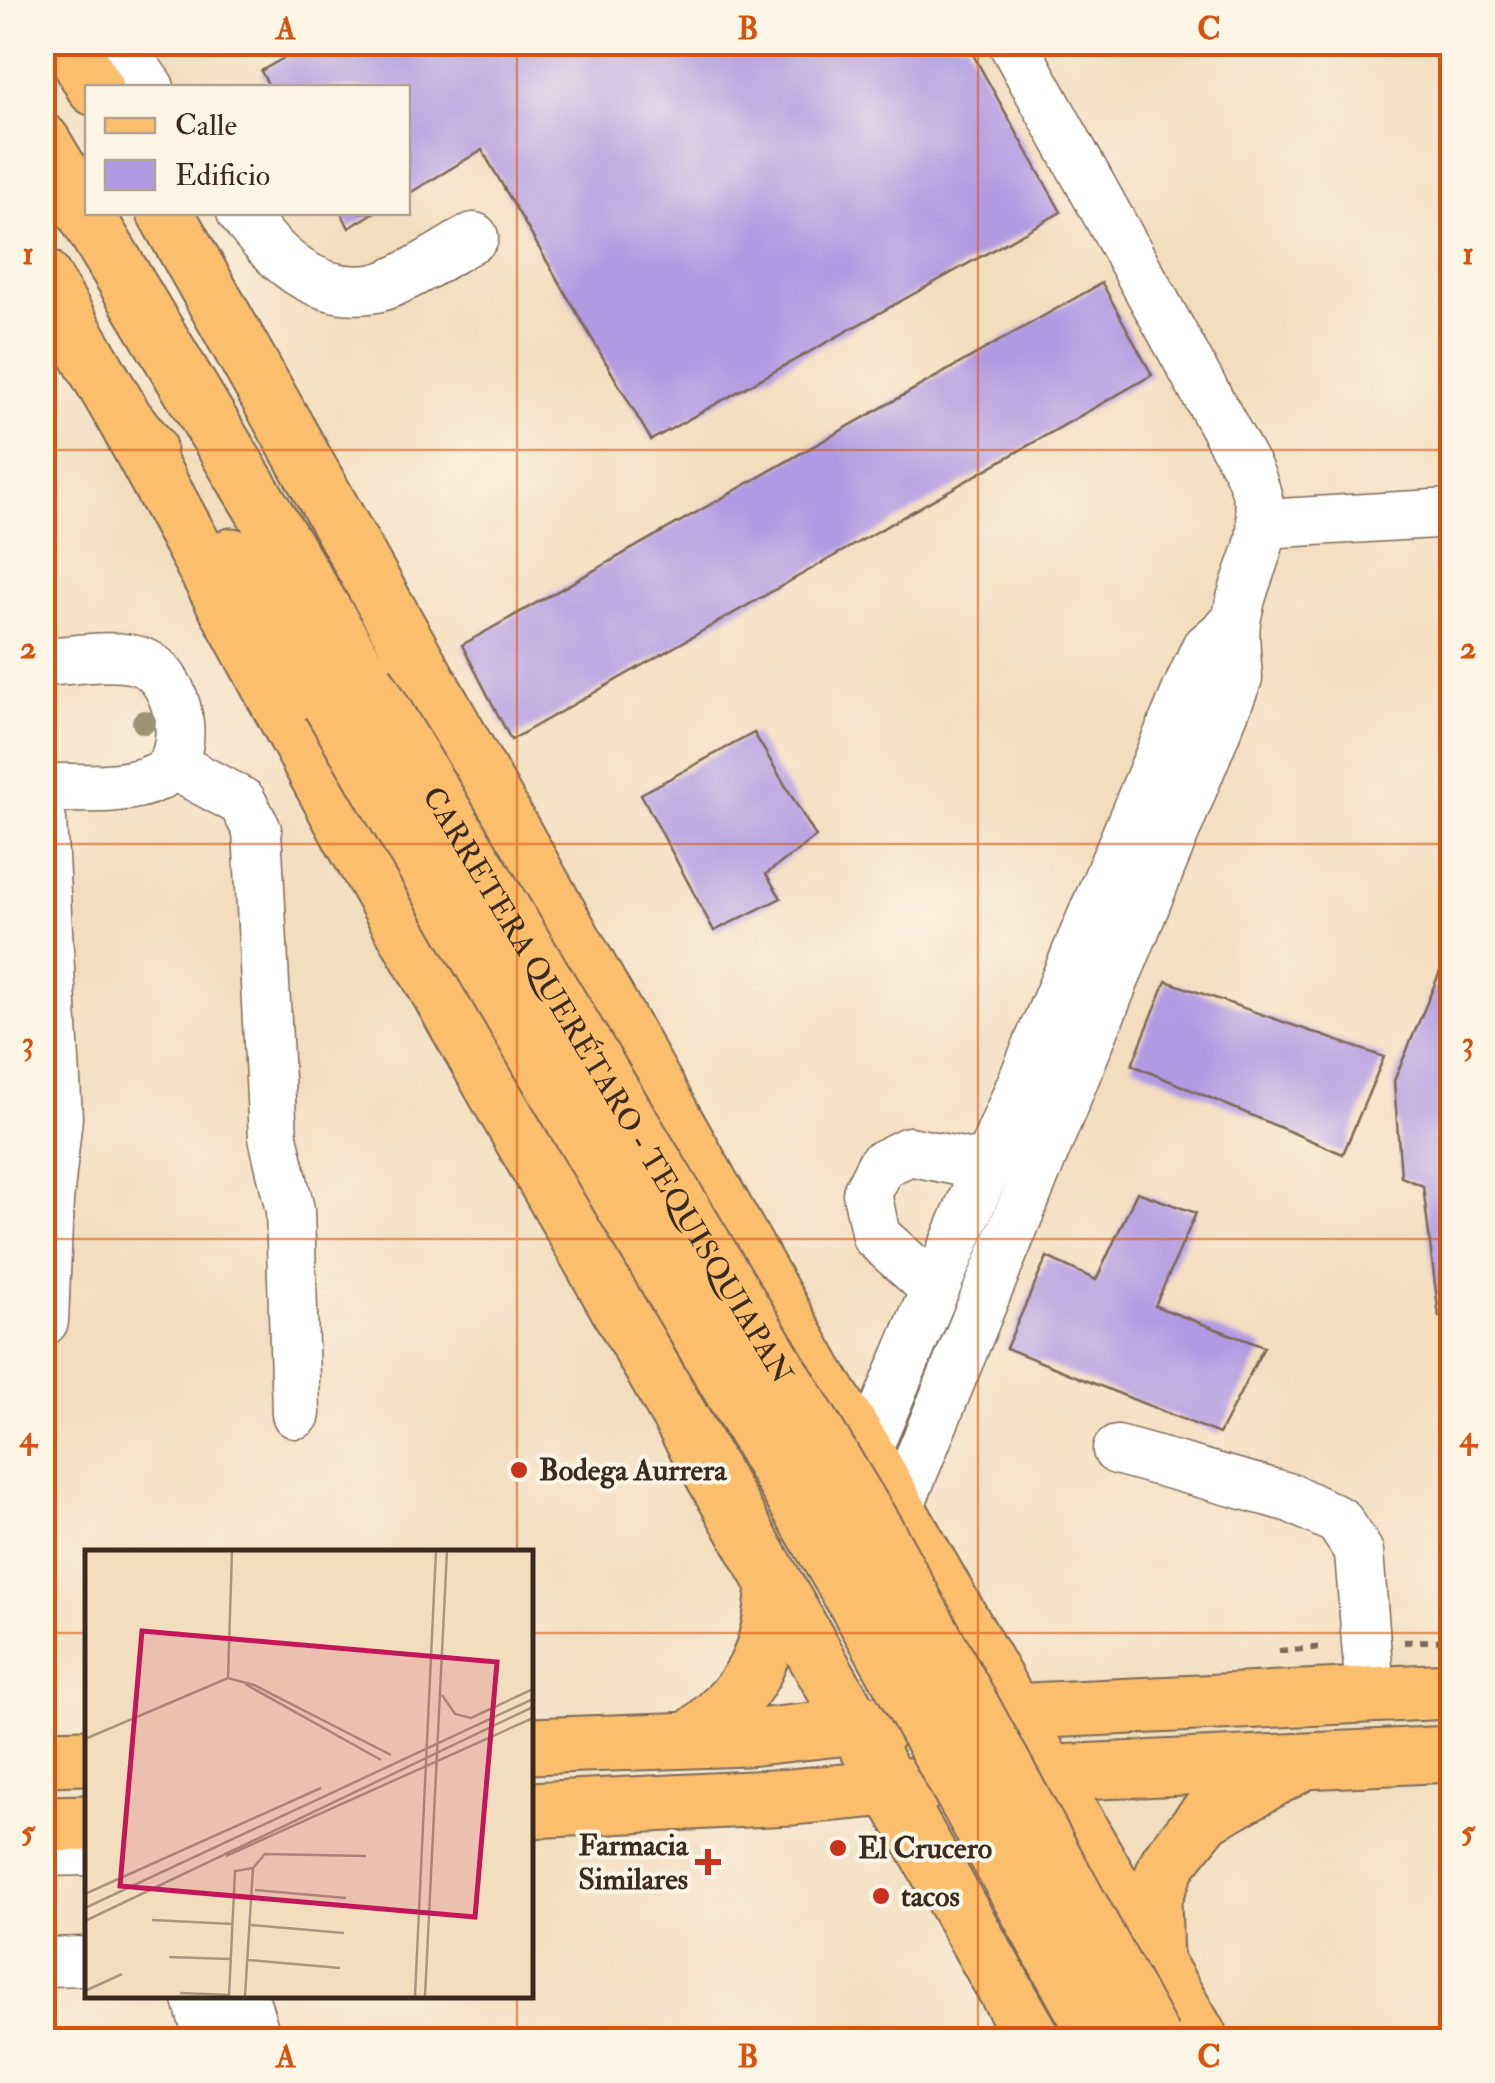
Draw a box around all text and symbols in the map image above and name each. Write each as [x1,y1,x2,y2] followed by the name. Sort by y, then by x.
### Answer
[274,9,297,49] text: A
[738,9,758,49] text: B
[1197,9,1221,49] text: C
[85,85,410,215] legend
[175,107,237,144] text: Calle
[175,157,270,194] text: Edificio
[22,234,34,274] text: 1
[1462,234,1474,274] text: 1
[20,628,36,668] text: 2
[1460,628,1476,668] text: 2
[415,780,801,1390] street label: CARRETERA QUERÉTARO - TEQUISQUIAPAN
[22,1023,34,1063] text: 3
[1462,1023,1474,1063] text: 3
[18,1417,38,1457] text: 4
[1458,1417,1478,1457] text: 4
[539,1452,728,1489] place label: Bodega Aurrera
[508,1459,530,1481] marker: Bodega Aurrera
[85,1550,532,1998] inset map
[21,1812,36,1852] text: 5
[1461,1812,1476,1852] text: 5
[578,1827,690,1898] place label: Farmacia Similares
[858,1830,992,1867] place label: El Crucero
[827,1837,849,1859] marker: El Crucero
[697,1851,719,1873] marker: Farmacia Similares
[901,1878,960,1915] place label: tacos
[870,1885,892,1907] marker: tacos
[274,2037,297,2077] text: A
[738,2037,758,2077] text: B
[1197,2037,1221,2077] text: C

